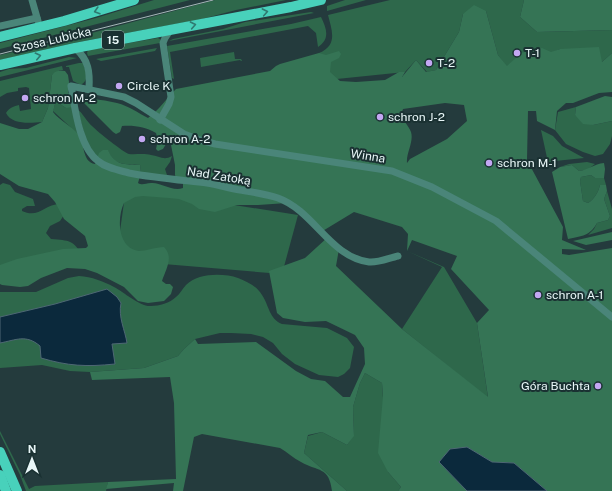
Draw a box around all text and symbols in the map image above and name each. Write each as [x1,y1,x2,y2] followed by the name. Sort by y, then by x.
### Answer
[94,6,101,15] one-way arrow
[262,8,268,16] one-way arrow
[190,22,196,30] one-way arrow
[12,24,92,56] street label: Szosa Lubicka
[102,31,124,49] road number: 15
[525,46,540,60] place label: T-1
[512,48,522,58] marker: T-1
[35,53,41,61] one-way arrow
[437,56,455,70] place label: T-2
[424,58,434,68] marker: T-2
[127,79,171,93] place label: Circle K
[114,81,124,91] marker: Circle K
[33,91,96,105] place label: schron M-2
[20,93,30,103] marker: schron M-2
[388,110,445,124] place label: schron J-2
[375,112,385,122] marker: schron J-2
[150,132,211,146] place label: schron A-2
[137,134,147,144] marker: schron A-2
[350,146,386,166] street label: Winna
[497,156,557,170] place label: schron M-1
[484,158,494,168] marker: schron M-1
[186,164,252,188] street label: Nad Zatoką
[546,288,603,302] place label: schron A-1
[533,290,543,300] marker: schron A-1
[521,379,590,393] place label: Góra Buchta
[593,381,603,391] marker: Góra Buchta
[12,439,52,479] north arrow
[28,443,36,455] text: N

